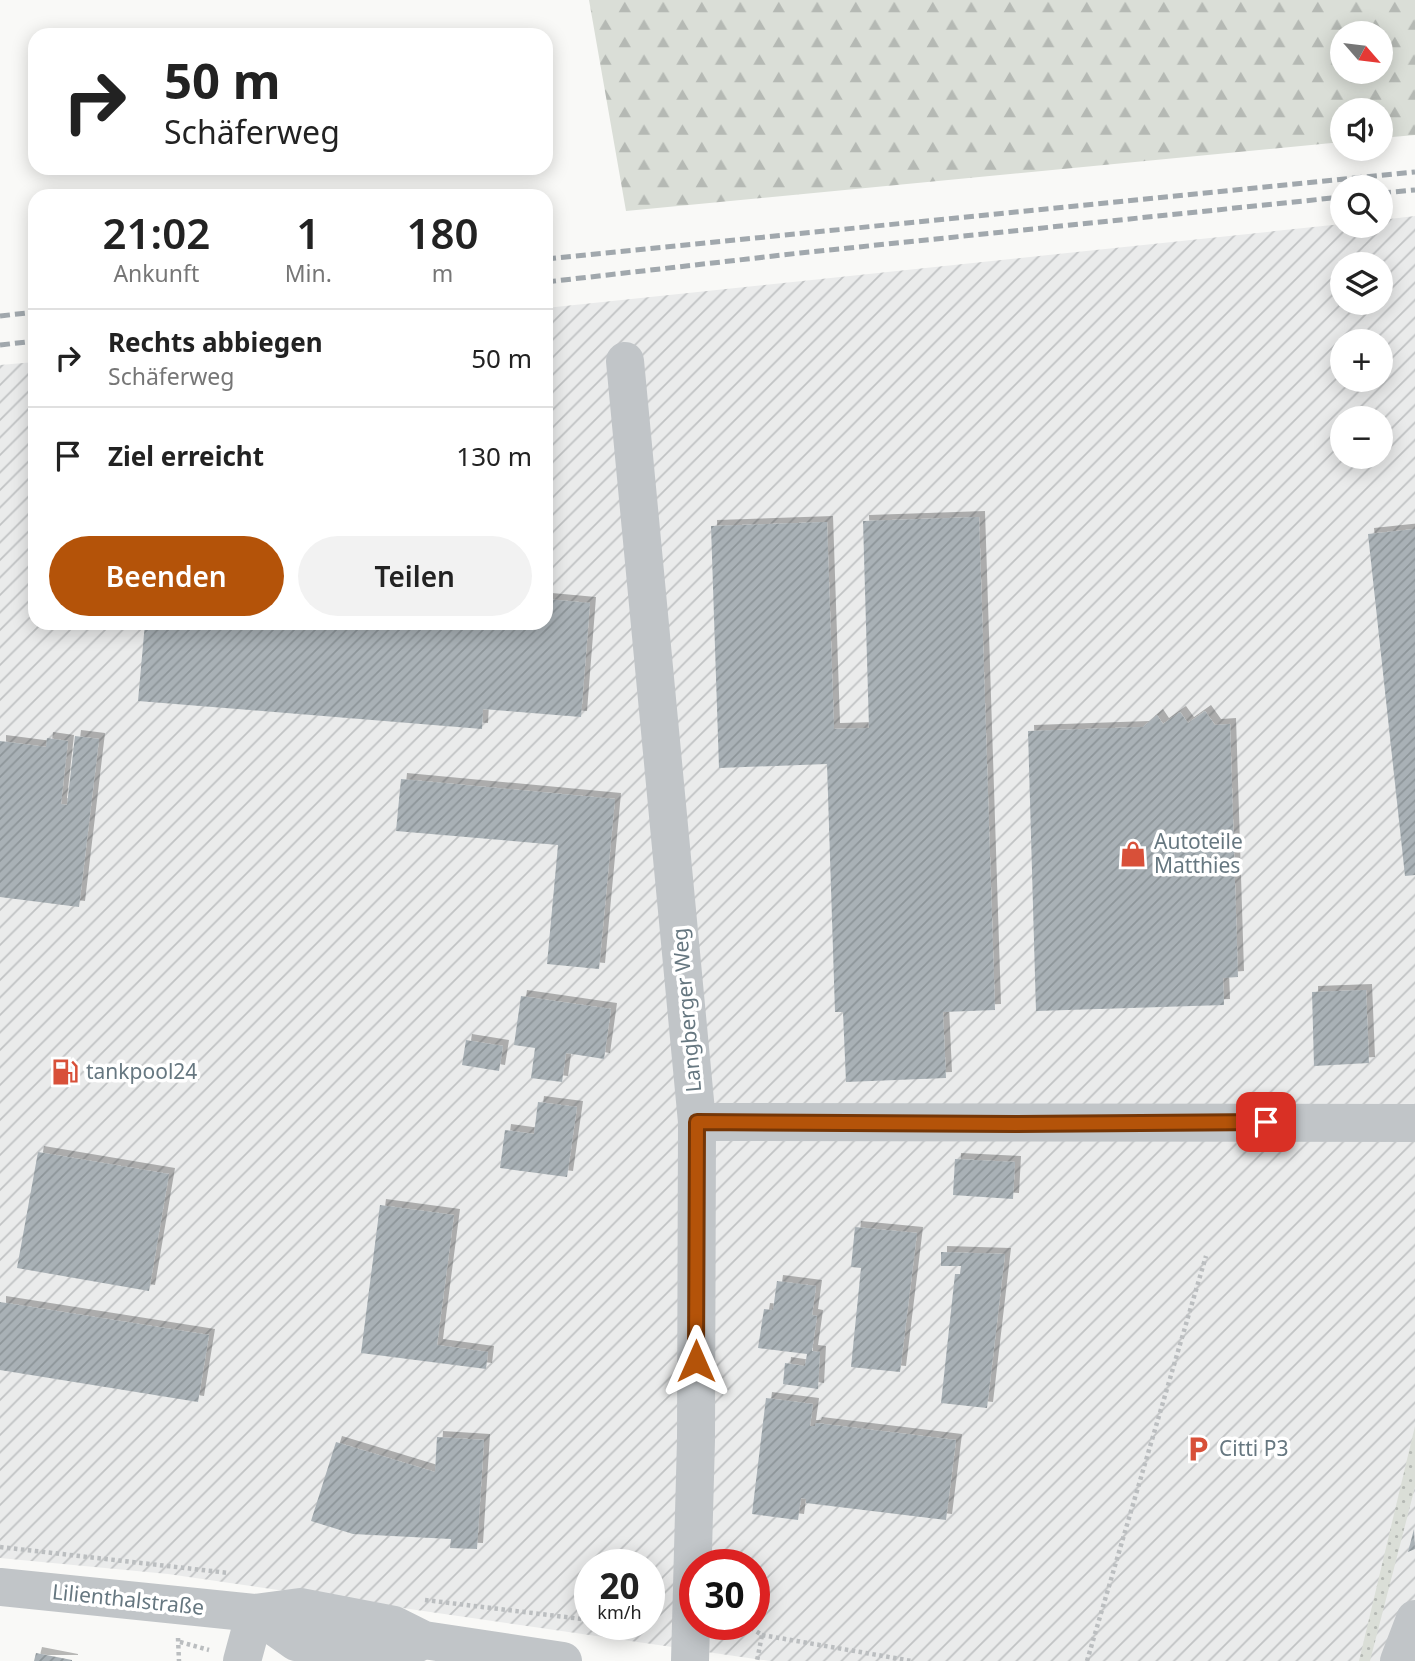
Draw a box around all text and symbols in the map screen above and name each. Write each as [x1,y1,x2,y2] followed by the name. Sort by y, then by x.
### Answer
[1330,21,1393,84] north arrow
[1330,21,1393,469] map controls
[164,47,281,113] text: 50 m
[49,56,140,147] icon: right
[1330,98,1393,161] button: sound
[164,110,340,153] text: Schäferweg
[1330,175,1393,238] button: search
[103,204,210,261] text: 21:02
[296,204,320,261] text: 1
[406,204,478,261] text: 180
[1330,252,1393,315] button: layers
[113,257,199,289] text: Ankunft
[285,257,332,289] text: Min.
[432,257,453,289] text: m
[108,324,323,360] text: Rechts abbiegen
[1330,329,1393,392] button: +
[49,339,87,377] icon: right
[471,340,532,376] text: 50 m
[108,360,234,392] text: Schäferweg
[1330,406,1393,469] button: −
[49,437,87,475] icon: arrive
[108,438,264,474] text: Ziel erreicht
[456,438,532,474] text: 130 m
[49,536,284,616] button: Beenden
[298,536,532,616] button: Teilen
[1154,827,1243,879] place label: Autoteile Matthies
[1118,839,1148,869] shop icon: Autoteile Matthies
[665,927,707,1093] street label: Langberger Weg
[50,1057,80,1087] fuel station icon: tankpool24
[86,1057,197,1085] place label: tankpool24
[1236,1092,1296,1152] pin
[1247,1103,1285,1141] icon: arrive
[659,1324,733,1398] position arrow
[1183,1434,1213,1464] parking icon: Citti P3
[1219,1434,1288,1462] place label: Citti P3
[679,1549,770,1640] speed limit sign: 30
[599,1562,640,1609] text: 20
[51,1577,205,1621] street label: Lilienthalstraße
[597,1600,642,1624] text: km/h

